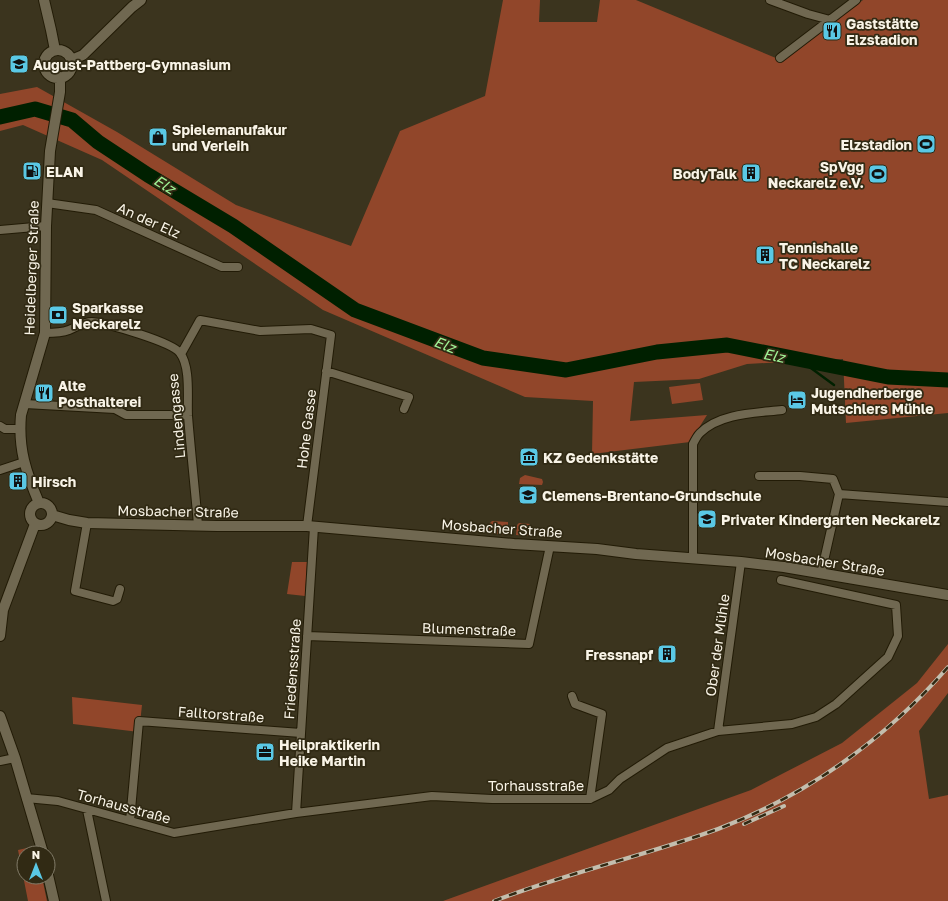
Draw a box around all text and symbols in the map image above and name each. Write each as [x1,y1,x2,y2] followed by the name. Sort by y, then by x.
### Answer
[846,15,919,48] place label: Gaststätte Elzstadion
[821,20,843,42] restaurant icon: Gaststätte Elzstadion
[8,53,30,75] school or university icon: August-Pattberg-Gymnasium
[33,56,231,73] place label: August-Pattberg-Gymnasium
[172,121,288,154] place label: Spielemanufakur und Verleih
[147,126,169,148] shop icon: Spielemanufakur und Verleih
[915,133,937,155] sports icon: Elzstadion
[840,136,912,153] place label: Elzstadion
[768,158,864,191] place label: SpVgg Neckarelz e.V.
[21,160,43,182] fuel station icon: ELAN
[740,162,762,184] building icon: BodyTalk
[46,163,84,180] place label: ELAN
[867,163,889,185] sports icon: SpVgg Neckarelz e.V.
[673,165,737,182] place label: BodyTalk
[151,171,180,198] water label: Elz
[115,199,183,241] street label: An der Elz
[20,200,42,336] street label: Heidelberger Straße
[779,239,870,272] place label: Tennishalle TC Neckarelz
[754,244,776,266] building icon: Tennishalle TC Neckarelz
[72,299,144,332] place label: Sparkasse Neckarelz
[47,304,69,326] bank icon: Sparkasse Neckarelz
[432,332,460,357] water label: Elz
[762,344,788,366] water label: Elz
[164,373,188,459] street label: Lindengasse
[58,377,141,410] place label: Alte Posthalterei
[33,382,55,404] restaurant icon: Alte Posthalterei
[811,384,934,417] place label: Jugendherberge Mutschlers Mühle
[293,388,319,470] street label: Hohe Gasse
[786,389,808,411] hotel icon: Jugendherberge Mutschlers Mühle
[518,446,540,468] museum icon: KZ Gedenkstätte
[543,449,658,466] place label: KZ Gedenkstätte
[7,470,29,492] building icon: Hirsch
[32,473,76,490] place label: Hirsch
[517,484,539,506] school or university icon: Clemens-Brentano-Grundschule
[542,487,761,504] place label: Clemens-Brentano-Grundschule
[117,501,239,521] street label: Mosbacher Straße
[696,508,718,530] school or university icon: Privater Kindergarten Neckarelz
[721,511,940,528] place label: Privater Kindergarten Neckarelz
[441,515,563,541] street label: Mosbacher Straße
[764,543,886,579] street label: Mosbacher Straße
[701,593,733,697] street label: Ober der Mühle
[280,618,304,720] street label: Friedensstraße
[422,619,516,639] street label: Blumenstraße
[656,643,678,665] building icon: Fressnapf
[585,646,654,663] place label: Fressnapf
[177,703,265,725] street label: Falltorstraße
[279,736,380,769] place label: Heilpraktikerin Heike Martin
[254,741,276,763] office icon: Heilpraktikerin Heike Martin
[488,777,584,794] street label: Torhausstraße
[75,785,173,827] street label: Torhausstraße
[16,845,56,885] north arrow
[32,848,40,861] text: N

